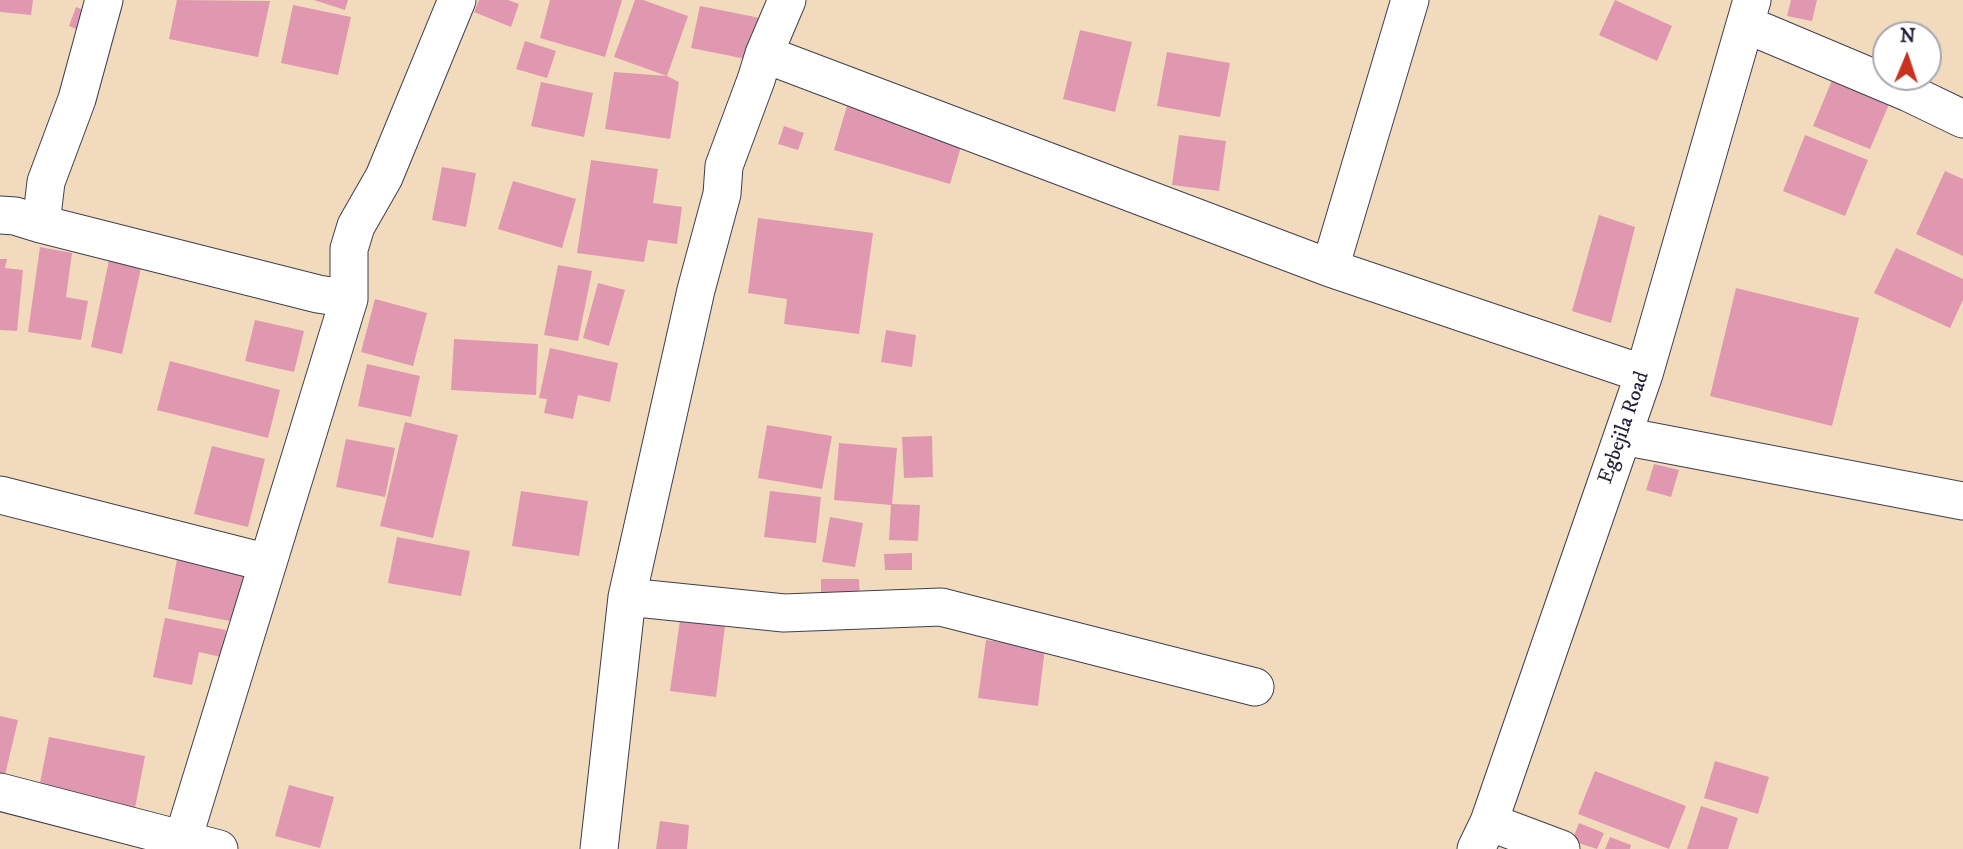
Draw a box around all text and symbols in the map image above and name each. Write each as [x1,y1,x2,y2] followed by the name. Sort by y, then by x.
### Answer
[1872,21,1942,91] north arrow
[1899,25,1916,48] text: N
[1594,368,1656,488] street label: Egbejila Road

